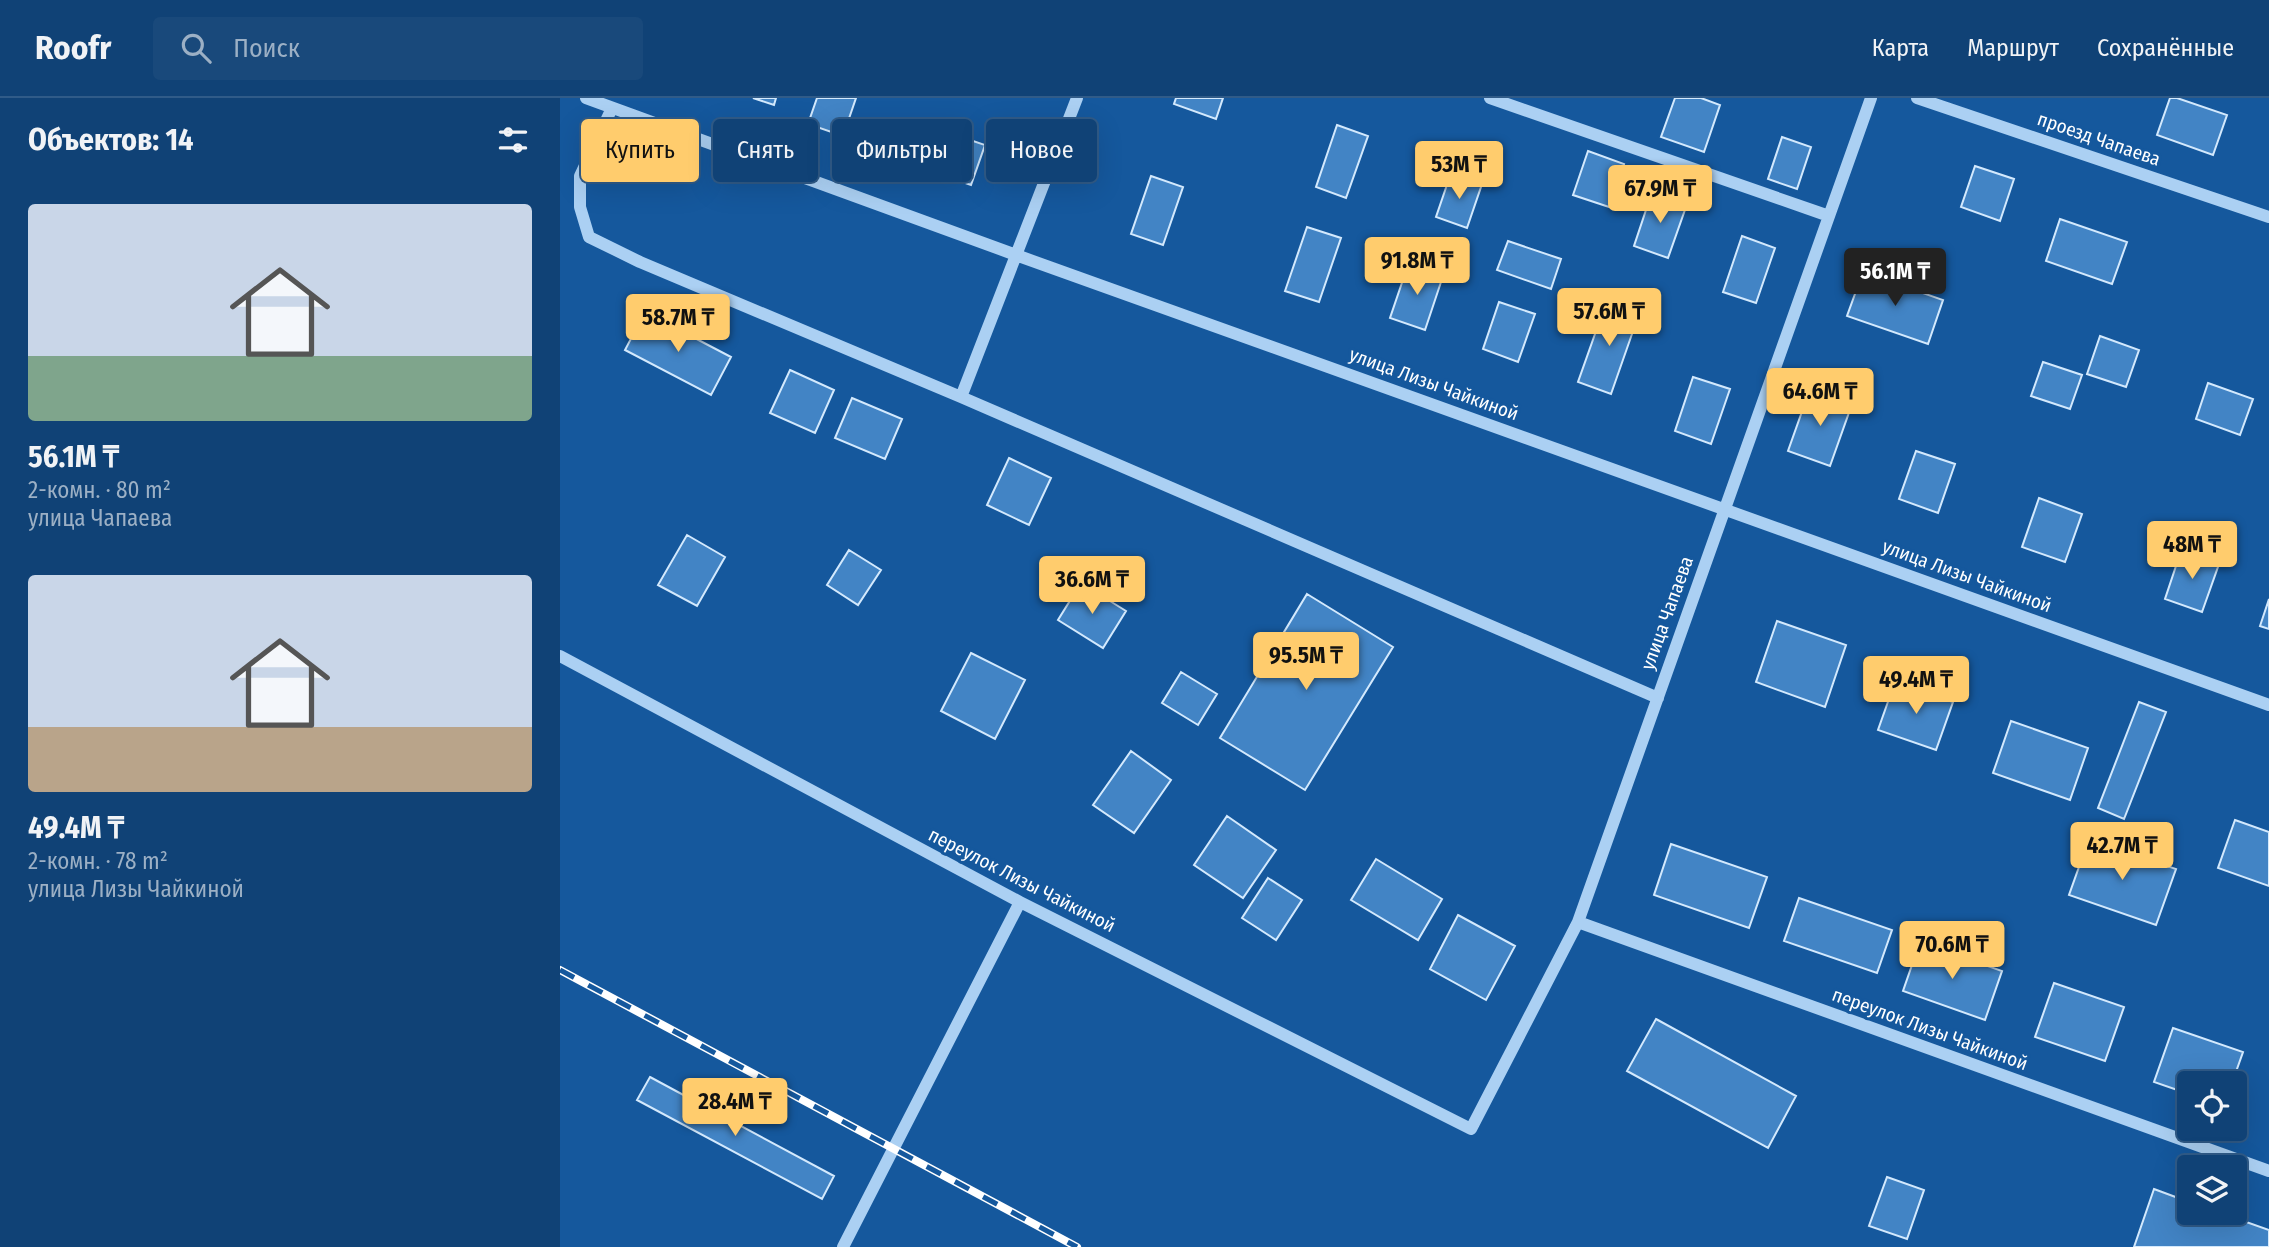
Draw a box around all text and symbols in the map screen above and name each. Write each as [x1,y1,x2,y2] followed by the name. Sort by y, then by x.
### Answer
[153,17,643,80] search box
[35,28,111,68] text: Roofr
[177,29,215,67] icon: search
[233,33,300,64] text: Поиск
[1872,34,1929,62] text: Карта
[1967,34,2059,62] text: Маршрут
[2097,34,2234,62] text: Сохранённые
[2034,107,2164,171] street label: проезд Чапаева
[581,119,699,182] chip: Купить
[713,119,818,182] chip: Снять
[832,119,972,182] chip: Фильтры
[986,119,1097,182] chip: Новое
[494,121,532,159] icon: filters
[28,122,194,158] text: Объектов: 14
[1410,141,1508,201] pin: 53M ₸
[1431,150,1487,178] text: 53M ₸
[1595,166,1725,225] pin: 67.9M ₸
[1624,174,1696,202] text: 67.9M ₸
[1352,238,1482,297] pin: 91.8M ₸
[1381,246,1453,274] text: 91.8M ₸
[1830,248,1960,308] pin: 56.1M ₸
[217,249,343,375] icon: home
[1860,257,1930,285] text: 56.1M ₸
[1544,288,1674,348] pin: 57.6M ₸
[613,294,743,354] pin: 58.7M ₸
[1573,297,1645,325] text: 57.6M ₸
[642,303,714,331] text: 58.7M ₸
[1346,343,1522,425] street label: улица Лизы Чайкиной
[1755,368,1885,428] pin: 64.6M ₸
[1783,377,1857,405] text: 64.6M ₸
[28,439,119,475] text: 56.1M ₸
[28,476,171,504] text: 2-комн. · 80 m²
[28,504,172,532] text: улица Чапаева
[2143,522,2241,581] pin: 48M ₸
[2163,530,2221,558] text: 48M ₸
[1879,535,2055,617] street label: улица Лизы Чайкиной
[1636,553,1698,673] street label: улица Чапаева
[1027,556,1157,616] pin: 36.6M ₸
[1055,565,1129,593] text: 36.6M ₸
[217,620,343,746] icon: home
[1241,632,1371,692] pin: 95.5M ₸
[1269,641,1343,669] text: 95.5M ₸
[1851,656,1981,716] pin: 49.4M ₸
[1879,665,1953,693] text: 49.4M ₸
[28,810,124,846] text: 49.4M ₸
[2057,822,2187,882] pin: 42.7M ₸
[925,823,1119,937] street label: переулок Лизы Чайкиной
[2086,831,2158,859] text: 42.7M ₸
[28,847,168,875] text: 2-комн. · 78 m²
[28,875,244,903] text: улица Лизы Чайкиной
[1887,922,2017,981] pin: 70.6M ₸
[1915,930,1989,958] text: 70.6M ₸
[1829,983,2031,1075] street label: переулок Лизы Чайкиной
[2177,1071,2247,1225] map controls
[2177,1071,2247,1141] button: locate
[670,1079,800,1138] pin: 28.4M ₸
[698,1087,772,1115] text: 28.4M ₸
[2177,1155,2247,1225] button: layers

